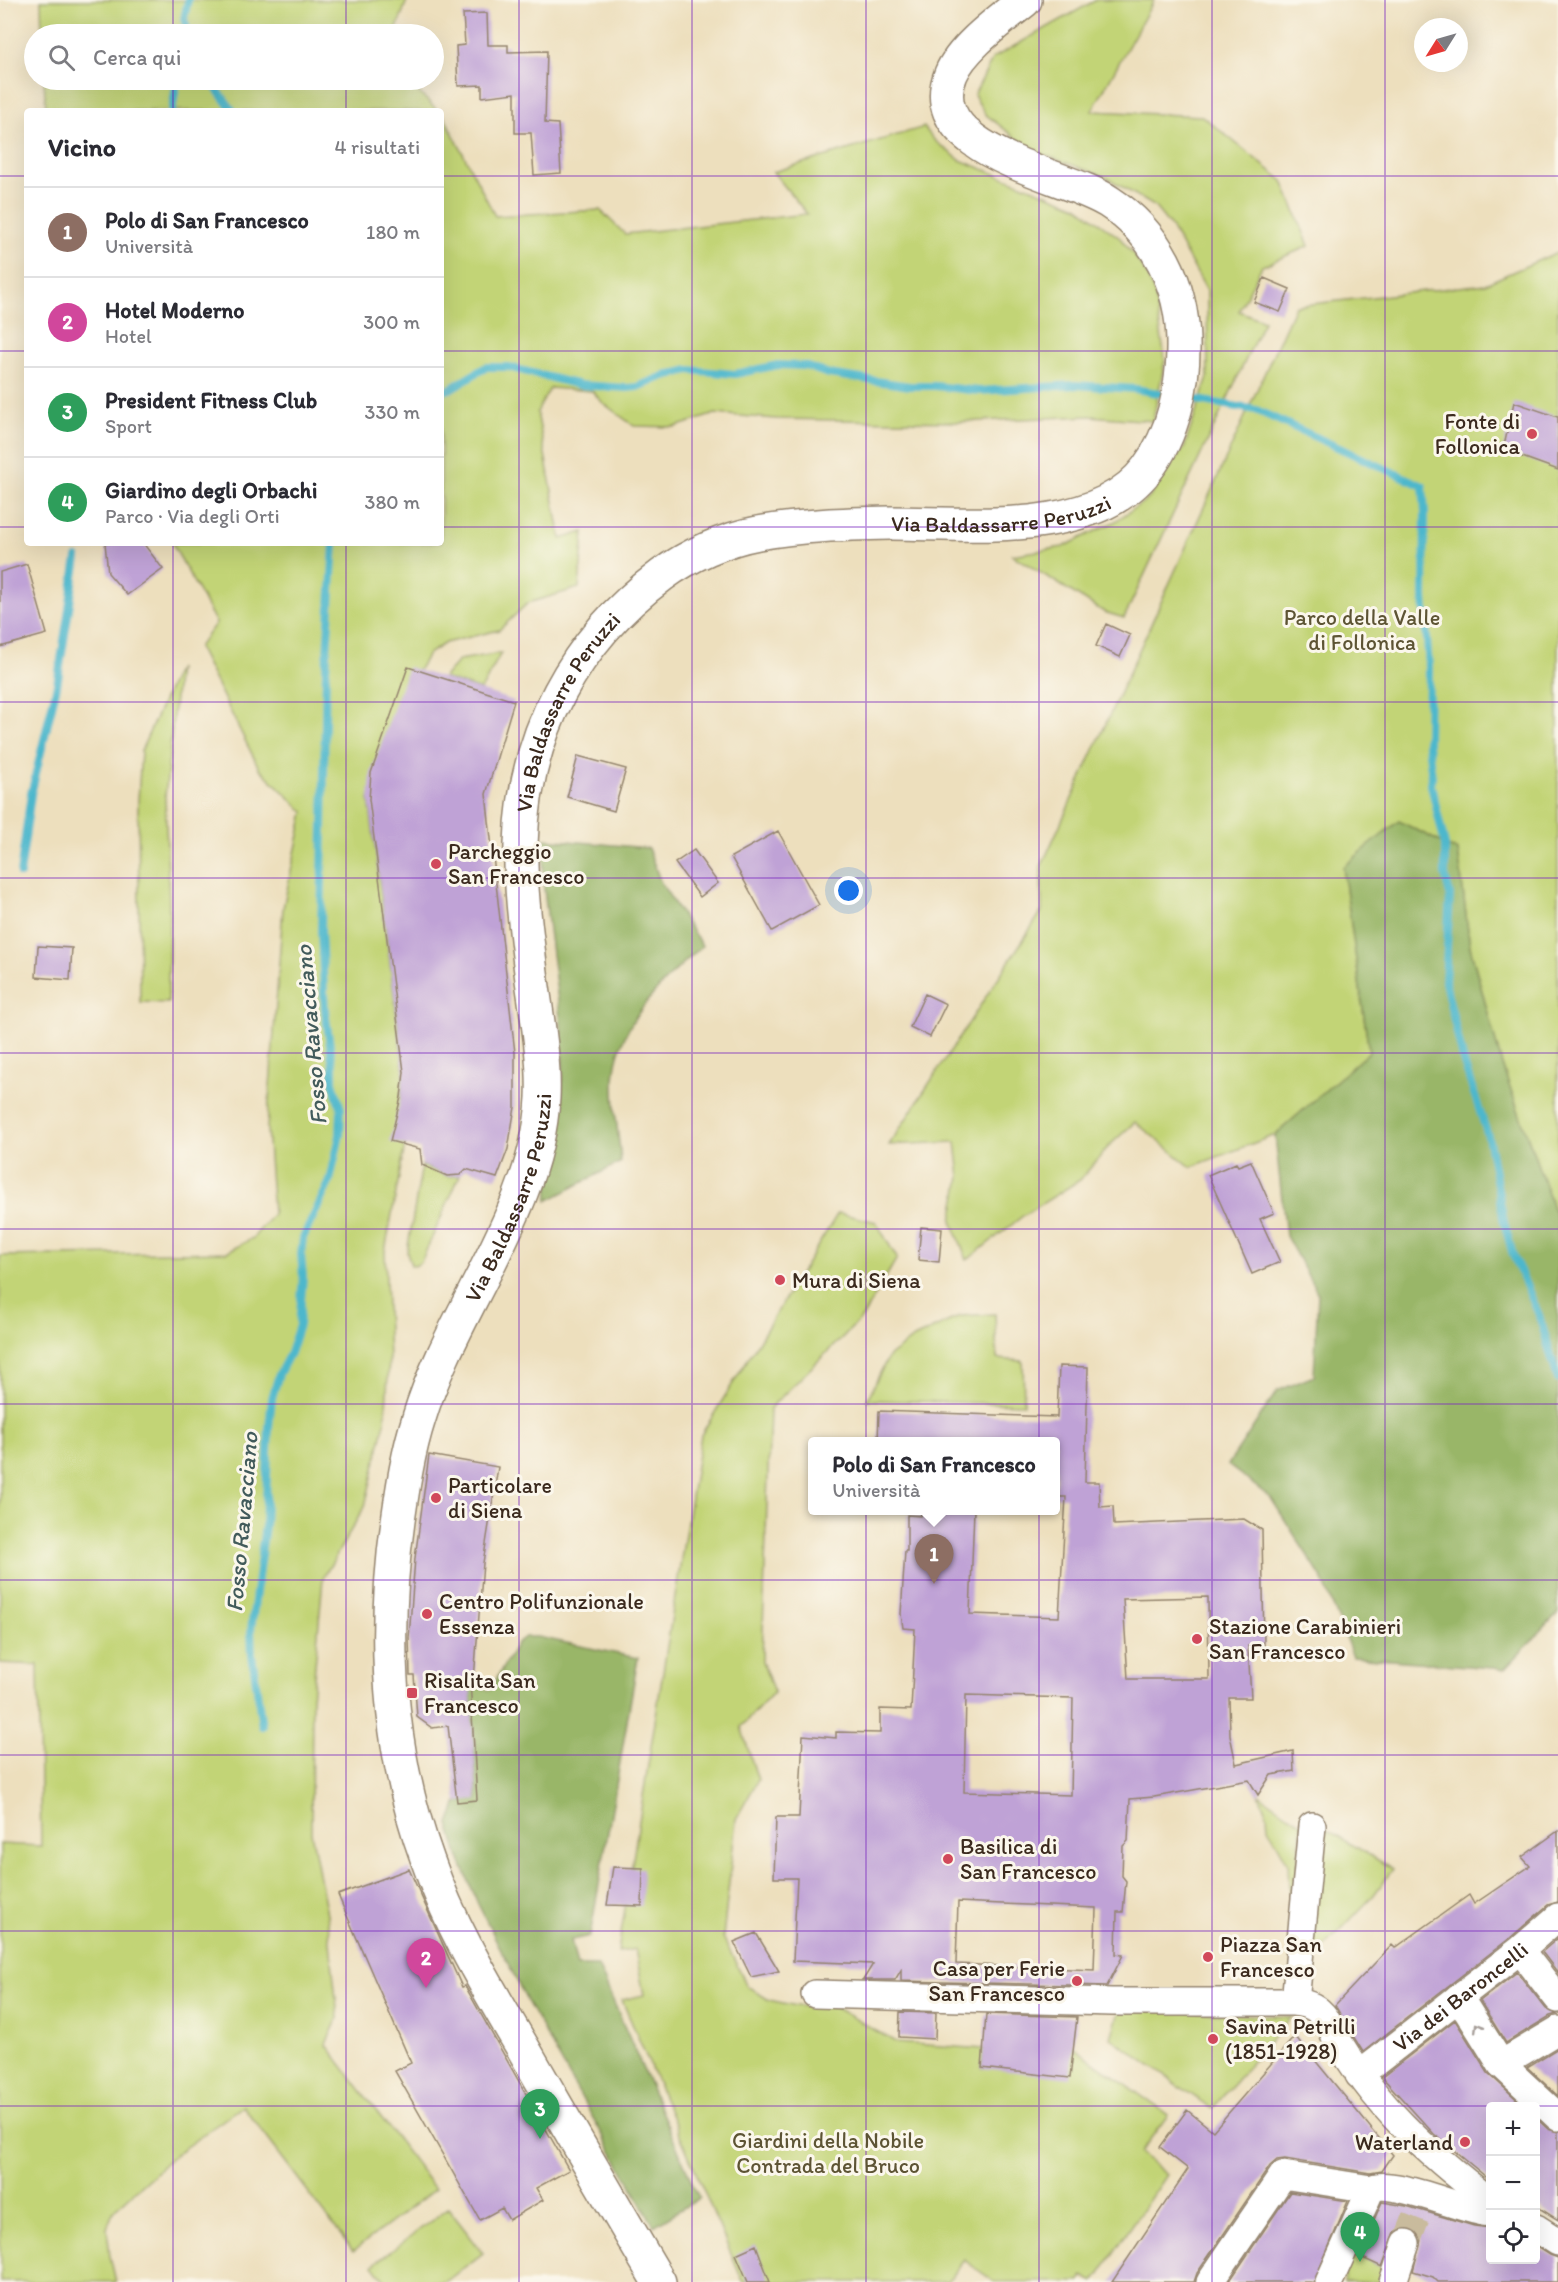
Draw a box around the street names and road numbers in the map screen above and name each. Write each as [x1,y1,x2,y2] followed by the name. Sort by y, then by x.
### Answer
[891,489,1115,538] street label: Via Baldassarre Peruzzi
[510,606,626,814] street label: Via Baldassarre Peruzzi
[459,1093,557,1307] street label: Via Baldassarre Peruzzi
[1387,1936,1534,2058] street label: Via dei Baroncelli

